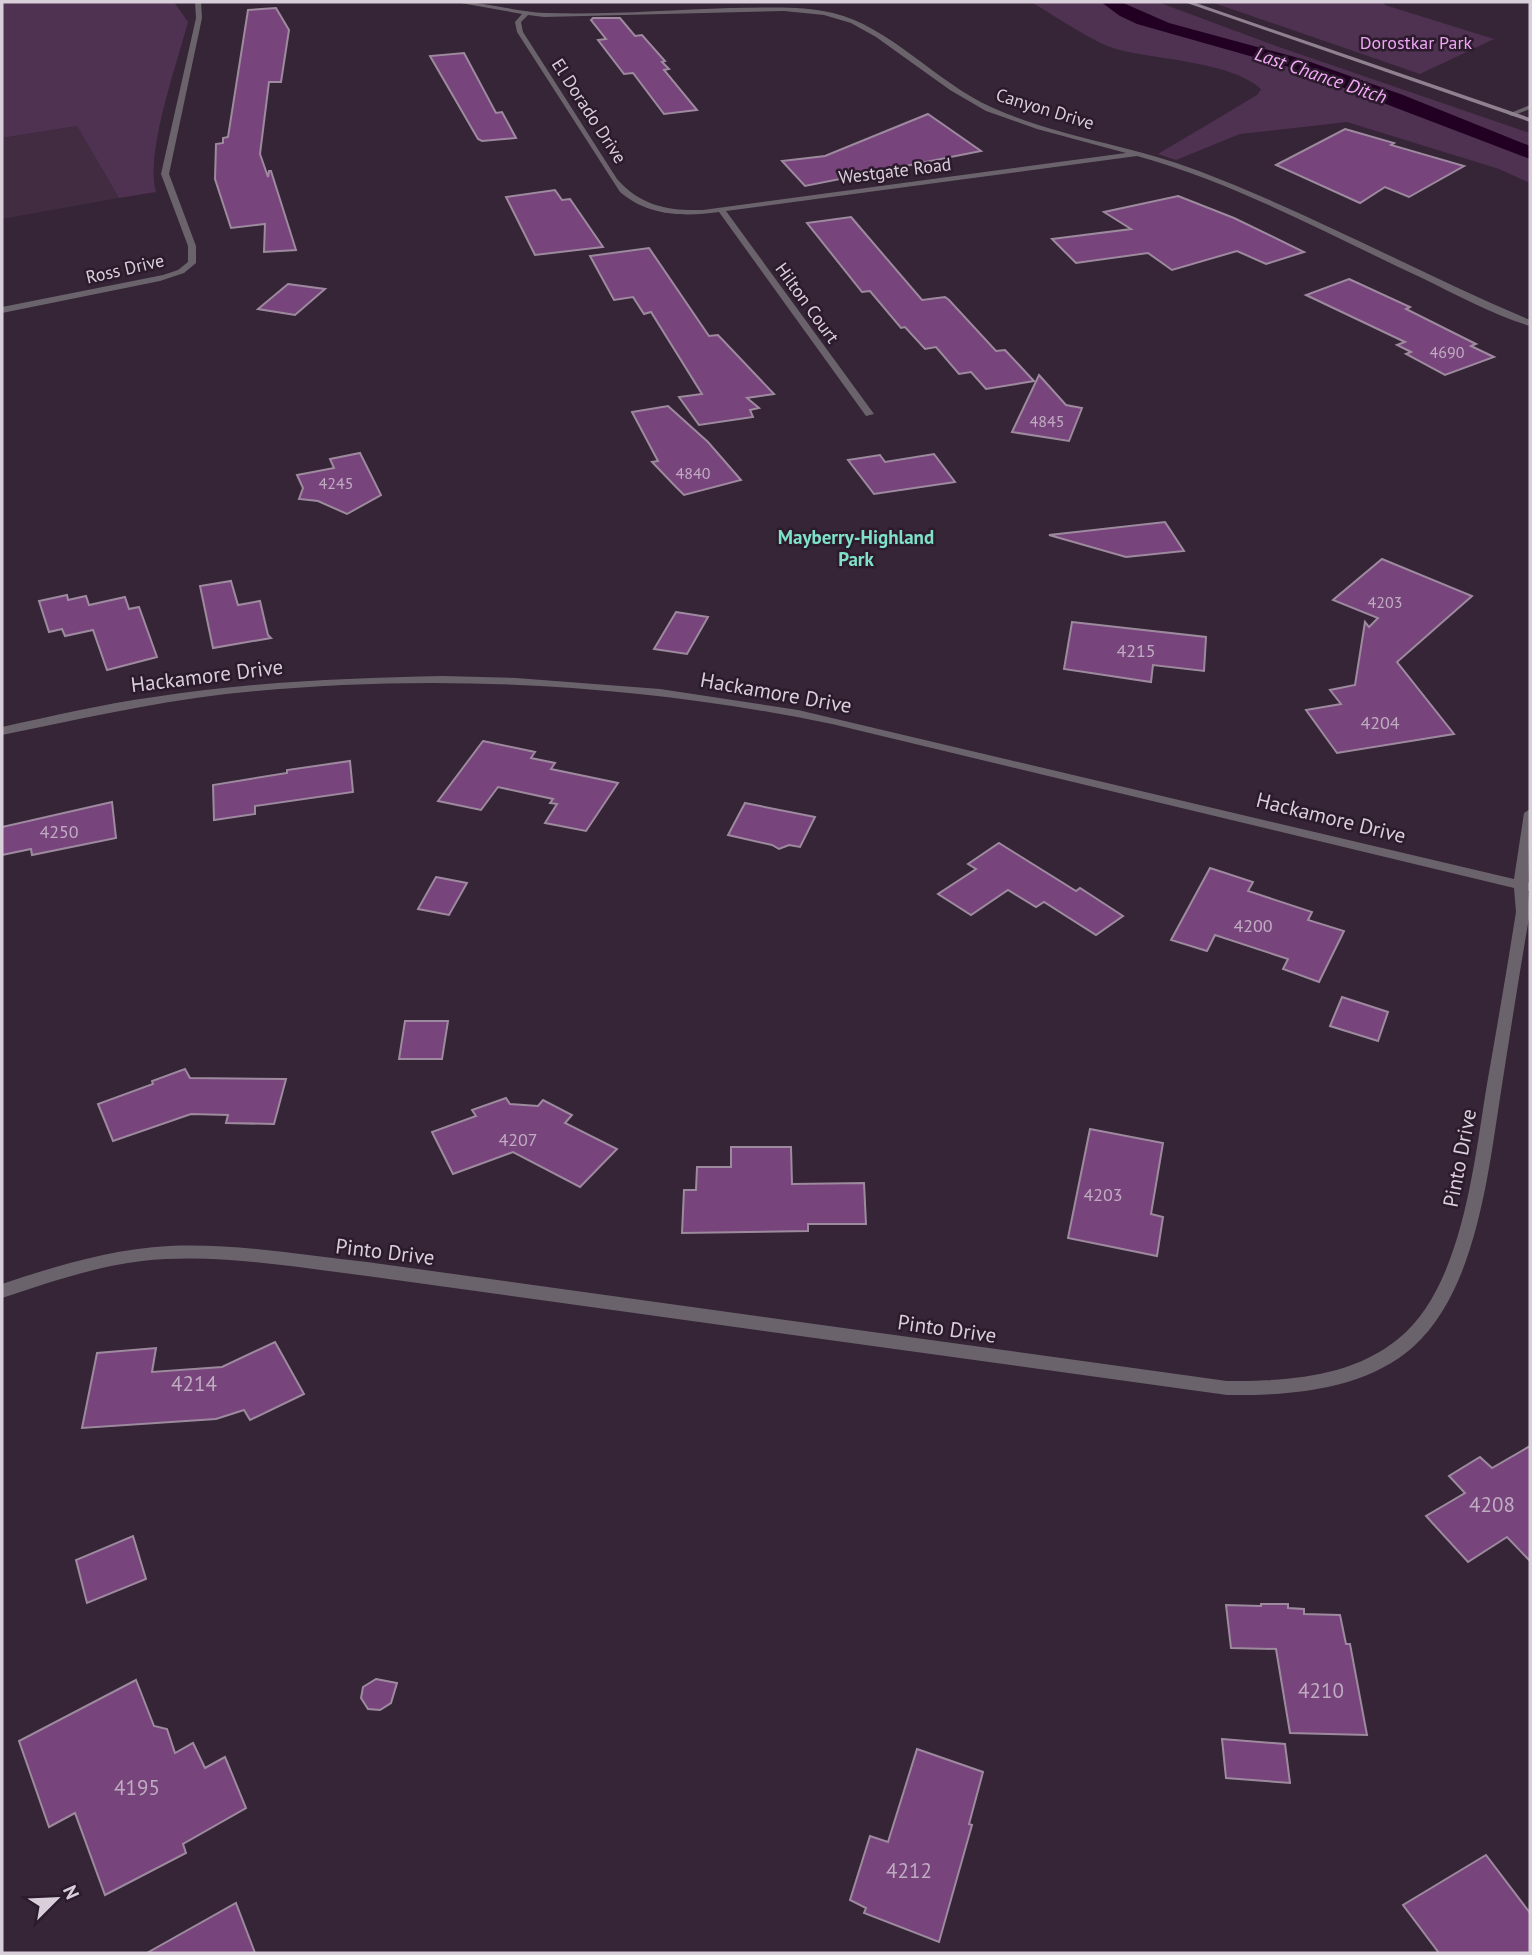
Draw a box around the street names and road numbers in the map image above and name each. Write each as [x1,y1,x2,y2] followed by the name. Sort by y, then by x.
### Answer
[547,54,632,168] street label: El Dorado Drive
[993,83,1097,134] street label: Canyon Drive
[837,152,953,189] street label: Westgate Road
[83,248,166,289] street label: Ross Drive
[770,258,844,348] street label: Hilton Court
[129,653,285,698] street label: Hackamore Drive
[698,666,854,719] street label: Hackamore Drive
[1253,786,1409,849] street label: Hackamore Drive
[1437,1106,1482,1209] street label: Pinto Drive
[334,1232,436,1271] street label: Pinto Drive
[896,1308,998,1349] street label: Pinto Drive

